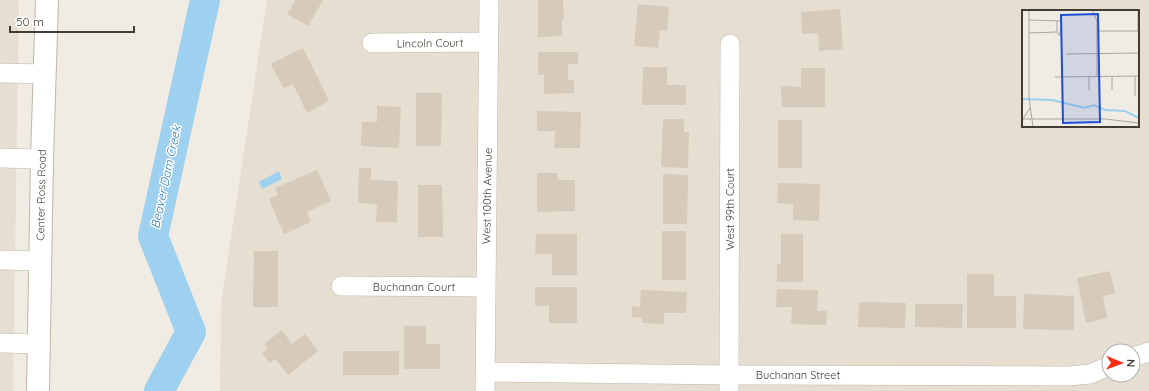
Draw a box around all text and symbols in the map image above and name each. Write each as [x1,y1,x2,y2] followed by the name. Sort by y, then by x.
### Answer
[10,8,134,34] scale bar
[1022,10,1139,127] inset map
[16,14,44,29] text: 50 m
[396,35,464,51] street label: Lincoln Court
[147,122,184,230] water label: Beaver Dam Creek
[479,148,495,244] street label: West 100th Avenue
[33,149,49,241] street label: Center Ross Road
[723,168,737,250] street label: West 99th Court
[373,280,456,294] street label: Buchanan Court
[1101,343,1141,383] north arrow
[1124,359,1138,367] text: N
[756,368,841,382] street label: Buchanan Street

